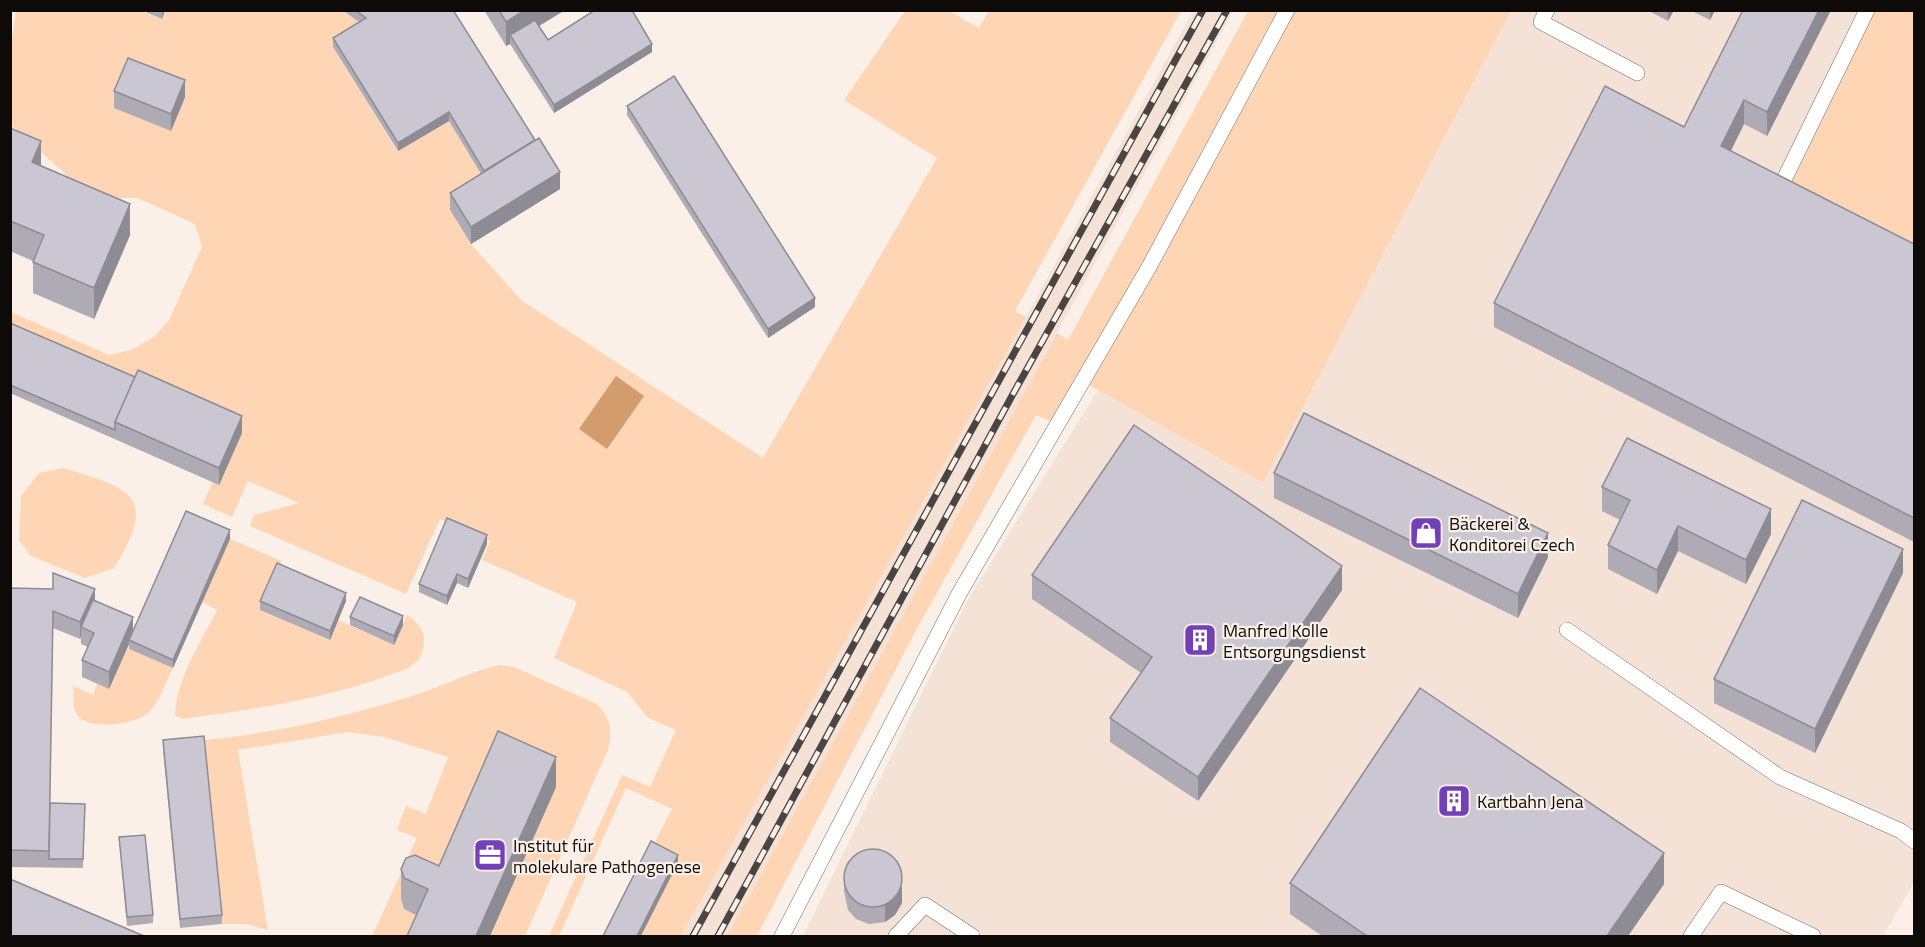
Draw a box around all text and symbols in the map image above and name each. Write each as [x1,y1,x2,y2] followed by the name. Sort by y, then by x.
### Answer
[1449,510,1575,558] place label: Bäckerei & Konditorei Czech
[1408,515,1444,551] shop icon: Bäckerei & Konditorei Czech
[1223,617,1367,665] place label: Manfred Kolle Entsorgungsdienst
[1182,622,1218,658] building icon: Manfred Kolle Entsorgungsdienst
[1436,783,1472,819] building icon: Kartbahn Jena
[1477,788,1583,815] place label: Kartbahn Jena
[513,832,701,880] place label: Institut für molekulare Pathogenese
[472,837,508,873] office icon: Institut für molekulare Pathogenese

